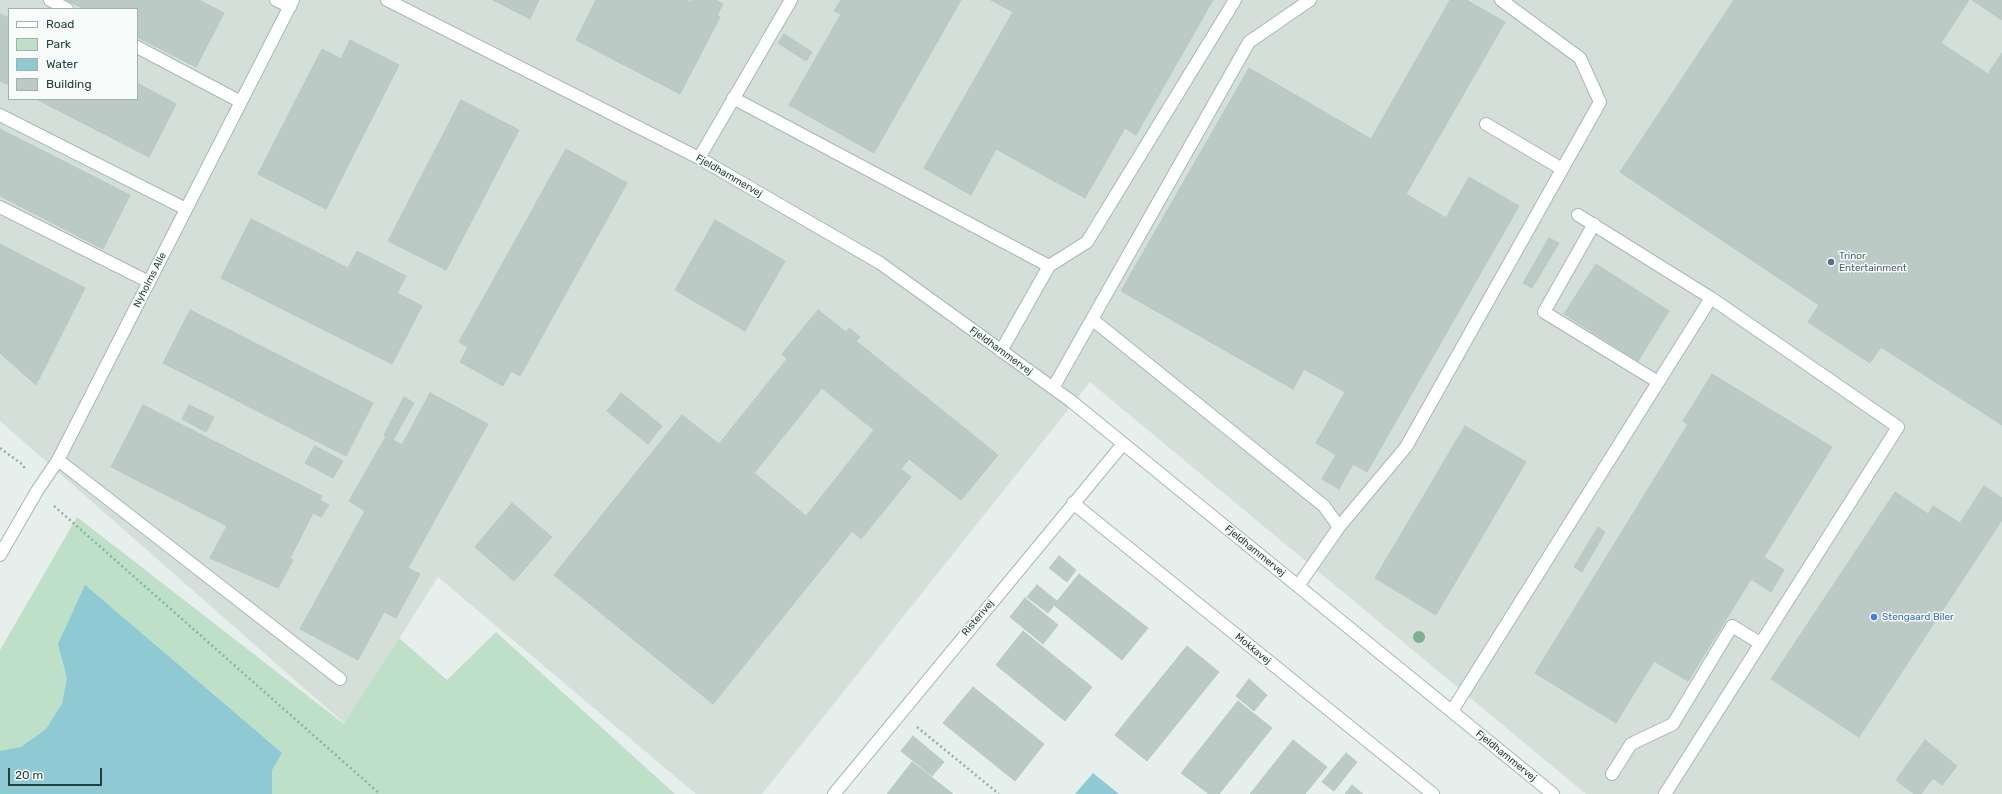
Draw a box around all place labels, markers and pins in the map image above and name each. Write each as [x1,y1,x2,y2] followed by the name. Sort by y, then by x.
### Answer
[1839,250,1907,274] place label: Trinor Entertainment
[1826,257,1836,267] marker: Trinor Entertainment
[1882,611,1954,623] place label: Stengaard Biler
[1869,612,1879,622] marker: Stengaard Biler

